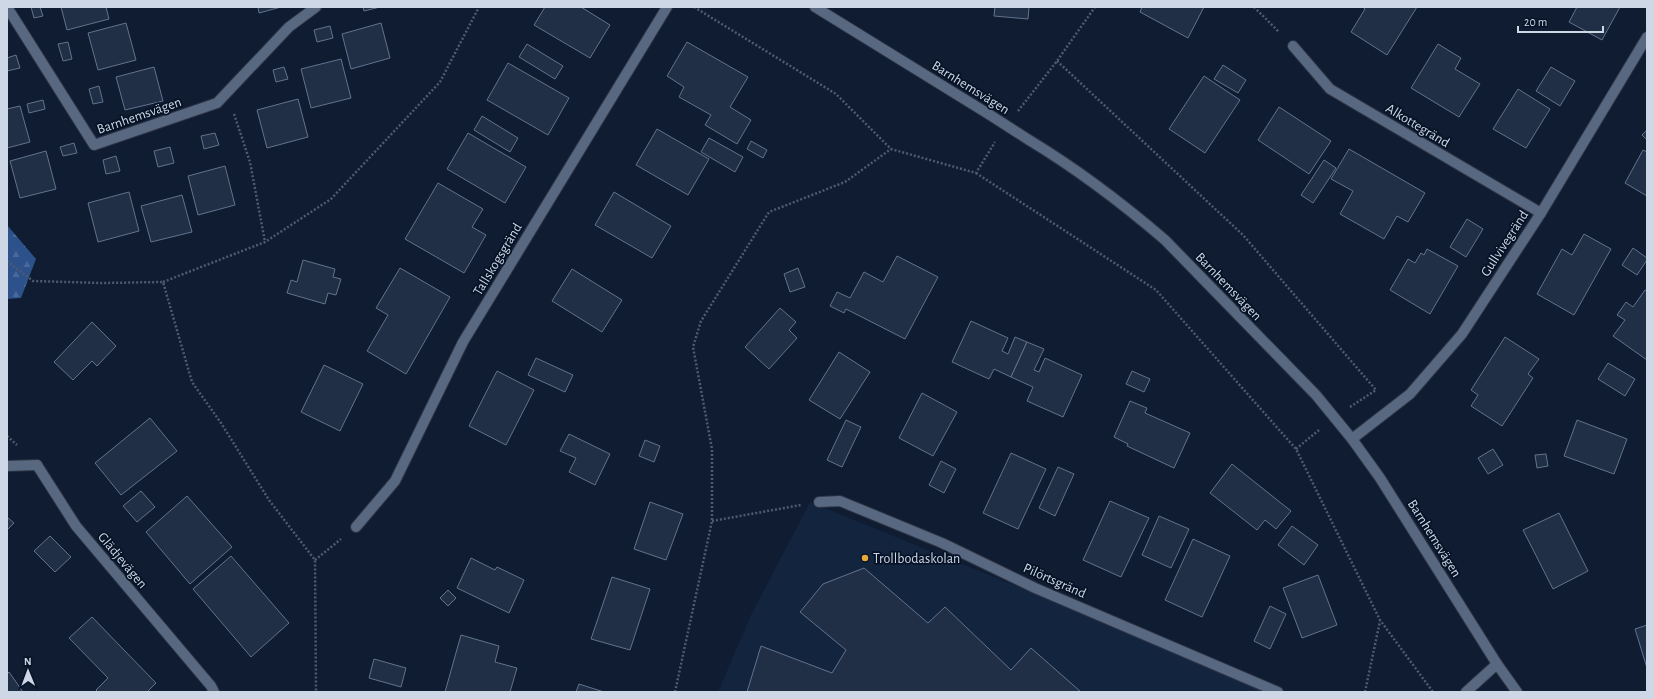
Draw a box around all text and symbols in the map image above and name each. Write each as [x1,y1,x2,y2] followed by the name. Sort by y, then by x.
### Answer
[1518,8,1603,34] scale bar
[1524,16,1547,28] text: 20 m
[929,58,1012,117] street label: Barnhemsvägen
[95,95,183,137] street label: Barnhemsvägen
[1383,101,1452,150] street label: Alkottegränd
[1478,208,1531,279] street label: Gullvivegränd
[471,221,525,298] street label: Tallskogsgränd
[1193,250,1264,323] street label: Barnhemsvägen
[1405,497,1464,580] street label: Barnhemsvägen
[95,530,150,591] street label: Glädjevägen
[873,552,960,566] place label: Trollbodaskolan
[860,553,870,563] marker: Trollbodaskolan
[1021,561,1088,601] street label: Pilörtsgränd
[8,651,48,691] north arrow
[24,656,32,667] text: N

